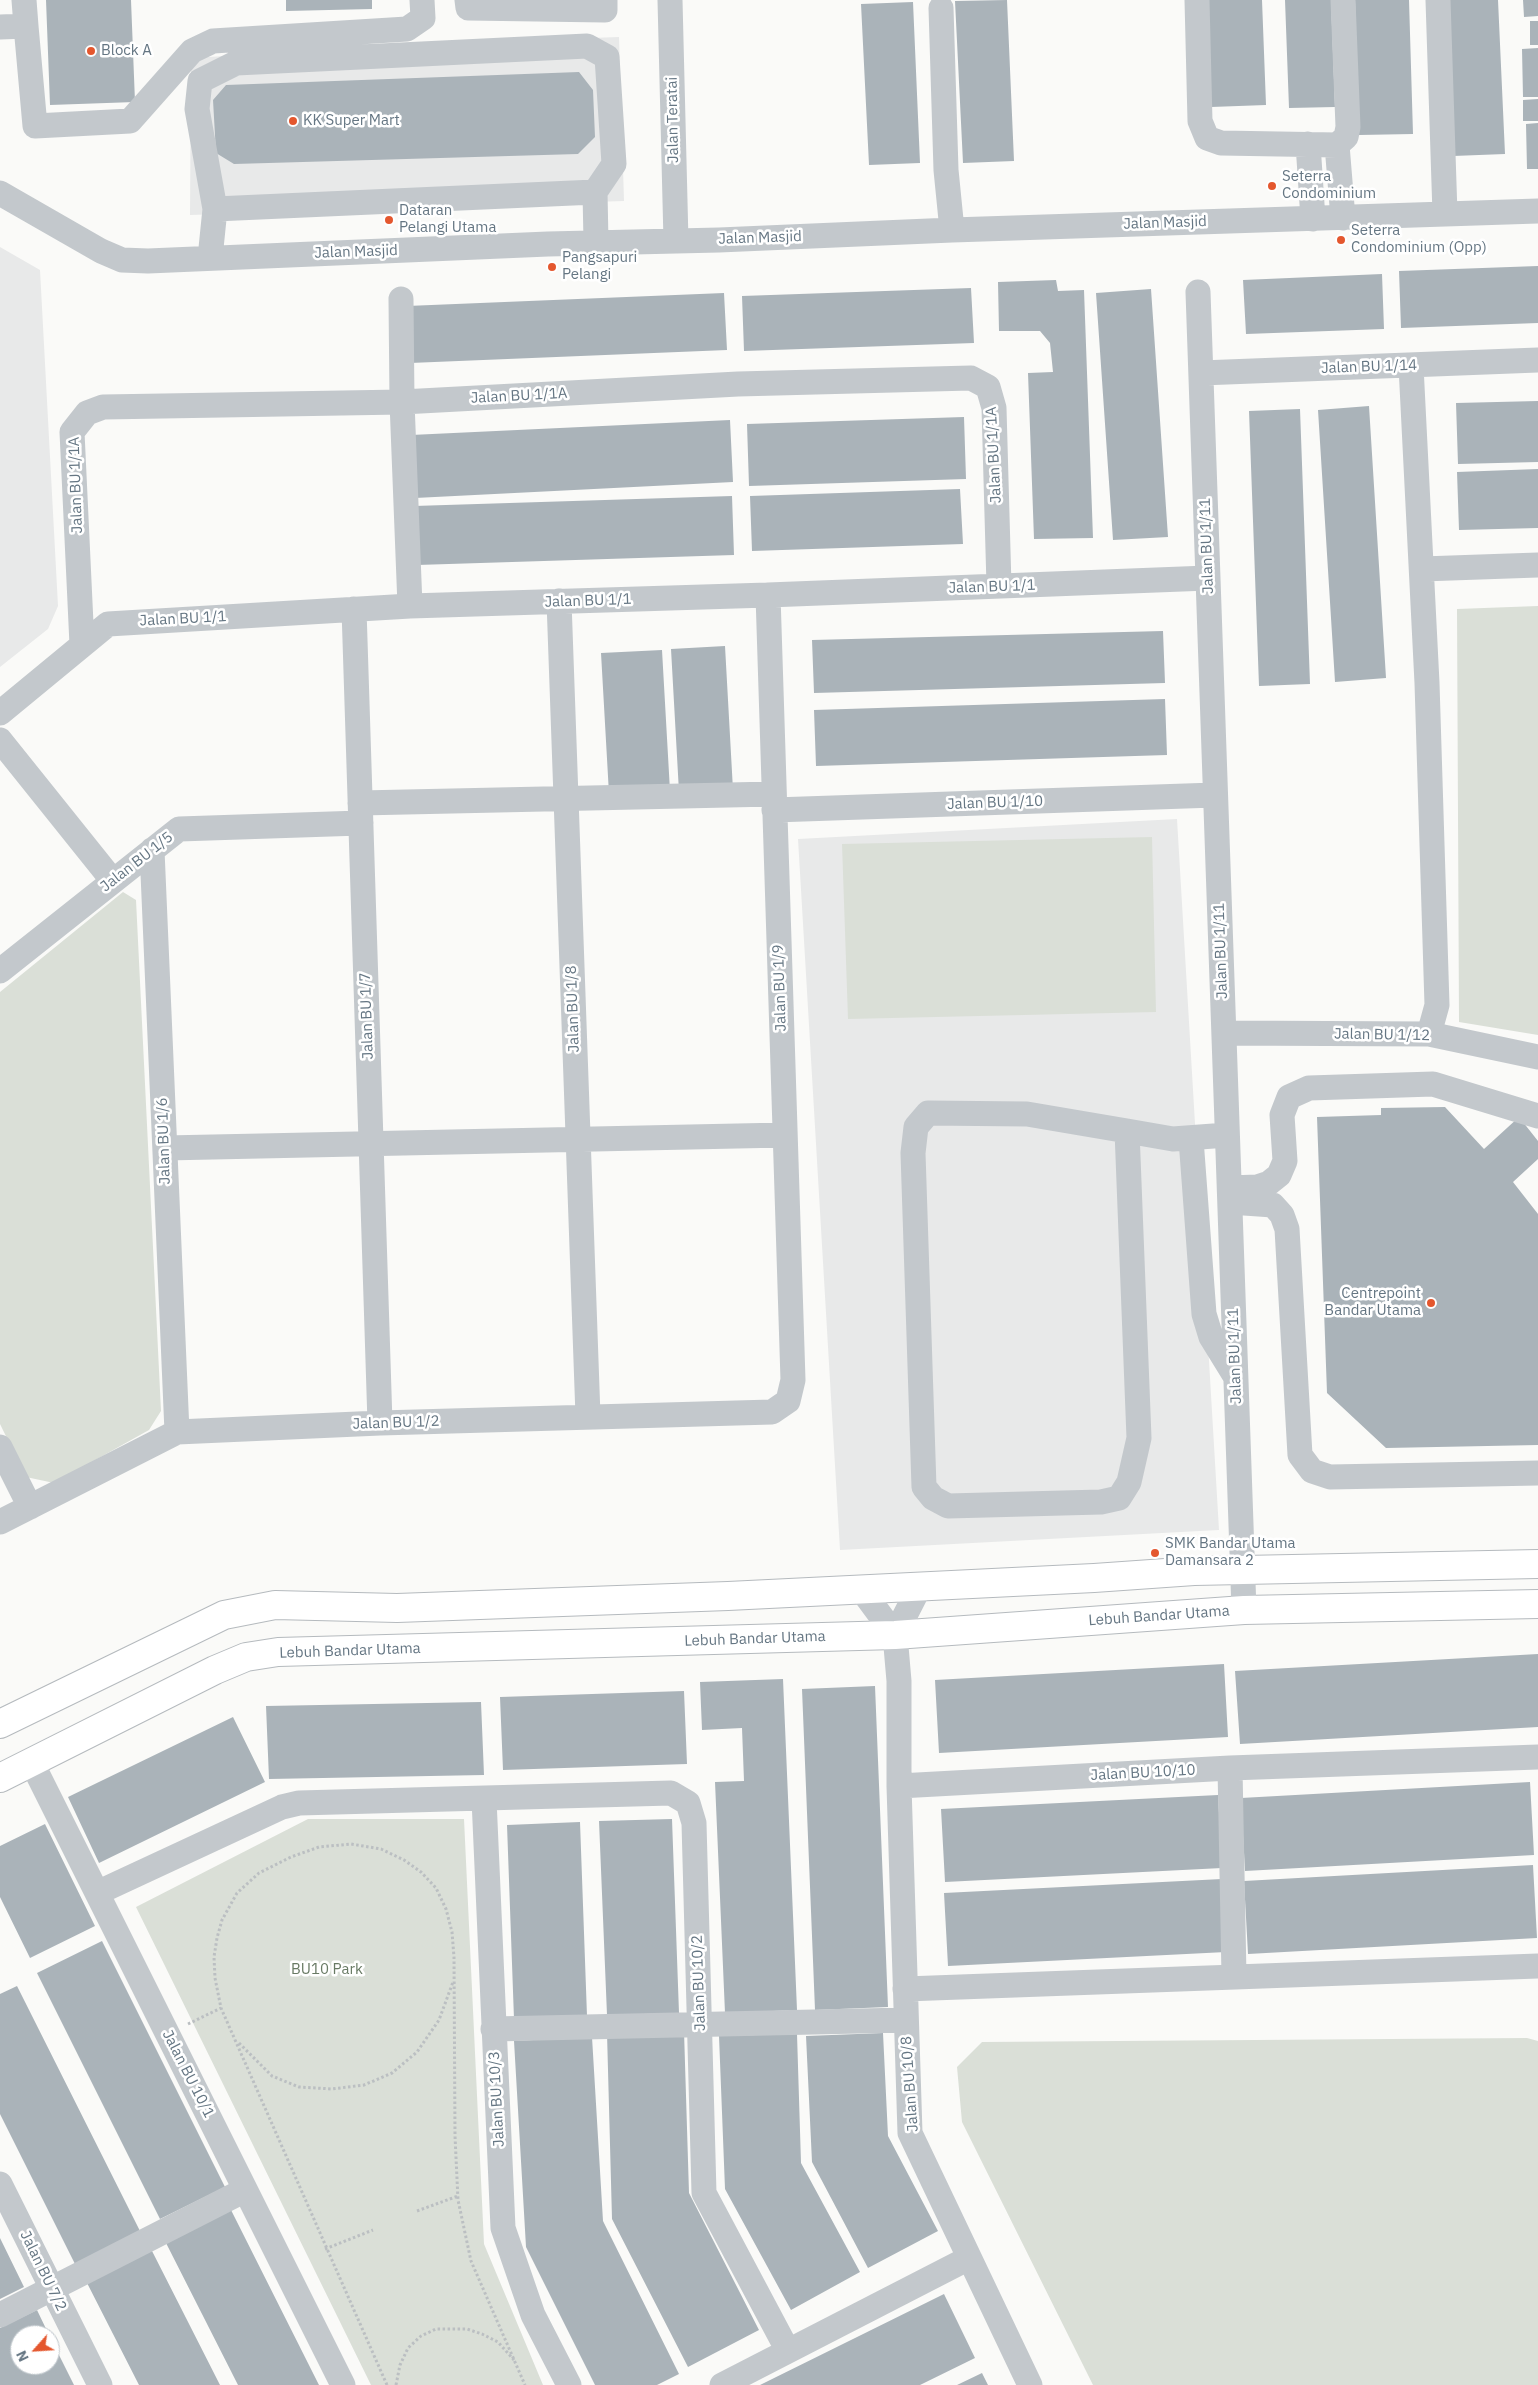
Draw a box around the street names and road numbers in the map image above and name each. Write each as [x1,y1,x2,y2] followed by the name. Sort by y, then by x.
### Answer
[663,77,683,163] street label: Jalan Teratai
[1123,213,1207,233] street label: Jalan Masjid
[718,228,802,248] street label: Jalan Masjid
[314,242,398,262] street label: Jalan Masjid
[1321,356,1417,378] street label: Jalan BU 1/14
[470,384,568,408] street label: Jalan BU 1/1A
[982,406,1006,504] street label: Jalan BU 1/1A
[65,436,87,534] street label: Jalan BU 1/1A
[1196,498,1218,594] street label: Jalan BU 1/11
[948,576,1036,598] street label: Jalan BU 1/1
[544,590,632,612] street label: Jalan BU 1/1
[139,608,227,630] street label: Jalan BU 1/1
[947,792,1043,814] street label: Jalan BU 1/10
[97,828,177,896] street label: Jalan BU 1/5
[1210,903,1232,999] street label: Jalan BU 1/11
[769,944,791,1032] street label: Jalan BU 1/9
[562,965,584,1053] street label: Jalan BU 1/8
[356,972,378,1060] street label: Jalan BU 1/7
[1334,1025,1430,1045] street label: Jalan BU 1/12
[153,1097,175,1185] street label: Jalan BU 1/6
[1224,1308,1246,1404] street label: Jalan BU 1/11
[352,1412,440,1434] street label: Jalan BU 1/2
[1088,1602,1230,1630] street label: Lebuh Bandar Utama
[684,1628,826,1650] street label: Lebuh Bandar Utama
[279,1640,421,1662] street label: Lebuh Bandar Utama
[1090,1761,1196,1785] street label: Jalan BU 10/10
[688,1935,710,2031] street label: Jalan BU 10/2
[158,2027,218,2121] street label: Jalan BU 10/1
[898,2035,922,2133] street label: Jalan BU 10/8
[485,2051,509,2147] street label: Jalan BU 10/3
[16,2228,70,2314] street label: Jalan BU 7/2

